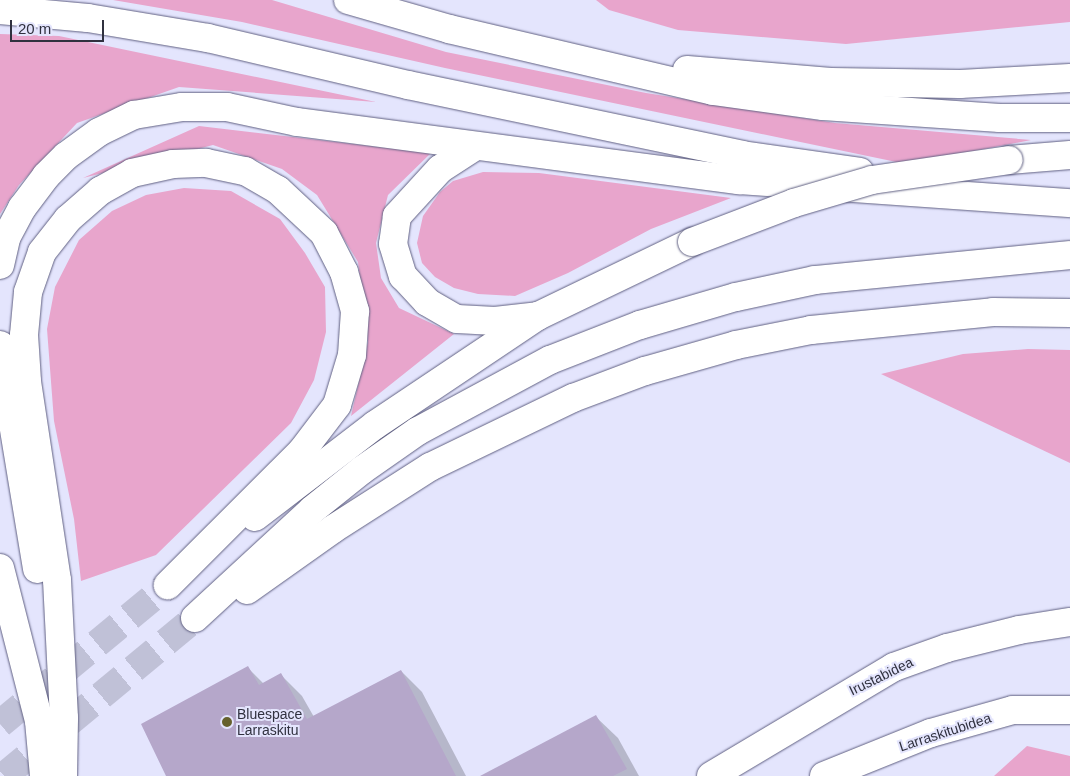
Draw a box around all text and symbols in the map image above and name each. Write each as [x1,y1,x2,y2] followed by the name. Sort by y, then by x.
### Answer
[12,10,106,42] scale bar
[18,20,51,37] text: 20 m
[846,653,916,699] street label: Irustabidea
[237,706,302,739] place label: Bluespace Larraskitu
[897,709,993,755] street label: Larraskitubidea
[221,716,233,728] marker: Bluespace Larraskitu

